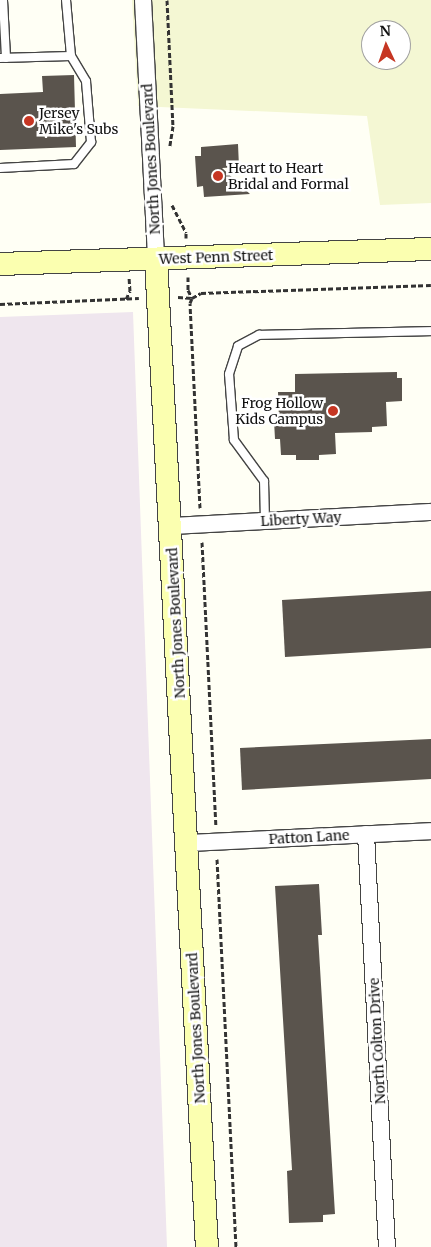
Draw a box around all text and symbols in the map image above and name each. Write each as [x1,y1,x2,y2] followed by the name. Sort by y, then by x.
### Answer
[361,20,411,70] north arrow
[379,22,391,40] text: N
[139,83,163,235] street label: North Jones Boulevard
[39,105,118,138] place label: Jersey Mike's Subs
[23,115,35,127] marker: Jersey Mike's Subs
[228,160,349,192] place label: Heart to Heart Bridal and Formal
[212,170,224,182] marker: Heart to Heart Bridal and Formal
[159,247,273,267] street label: West Penn Street
[235,395,323,428] place label: Frog Hollow Kids Campus
[327,405,339,417] marker: Frog Hollow Kids Campus
[260,508,342,530] street label: Liberty Way
[164,547,188,699] street label: North Jones Boulevard
[268,826,350,848] street label: Patton Lane
[184,952,208,1104] street label: North Jones Boulevard
[365,977,389,1105] street label: North Colton Drive

